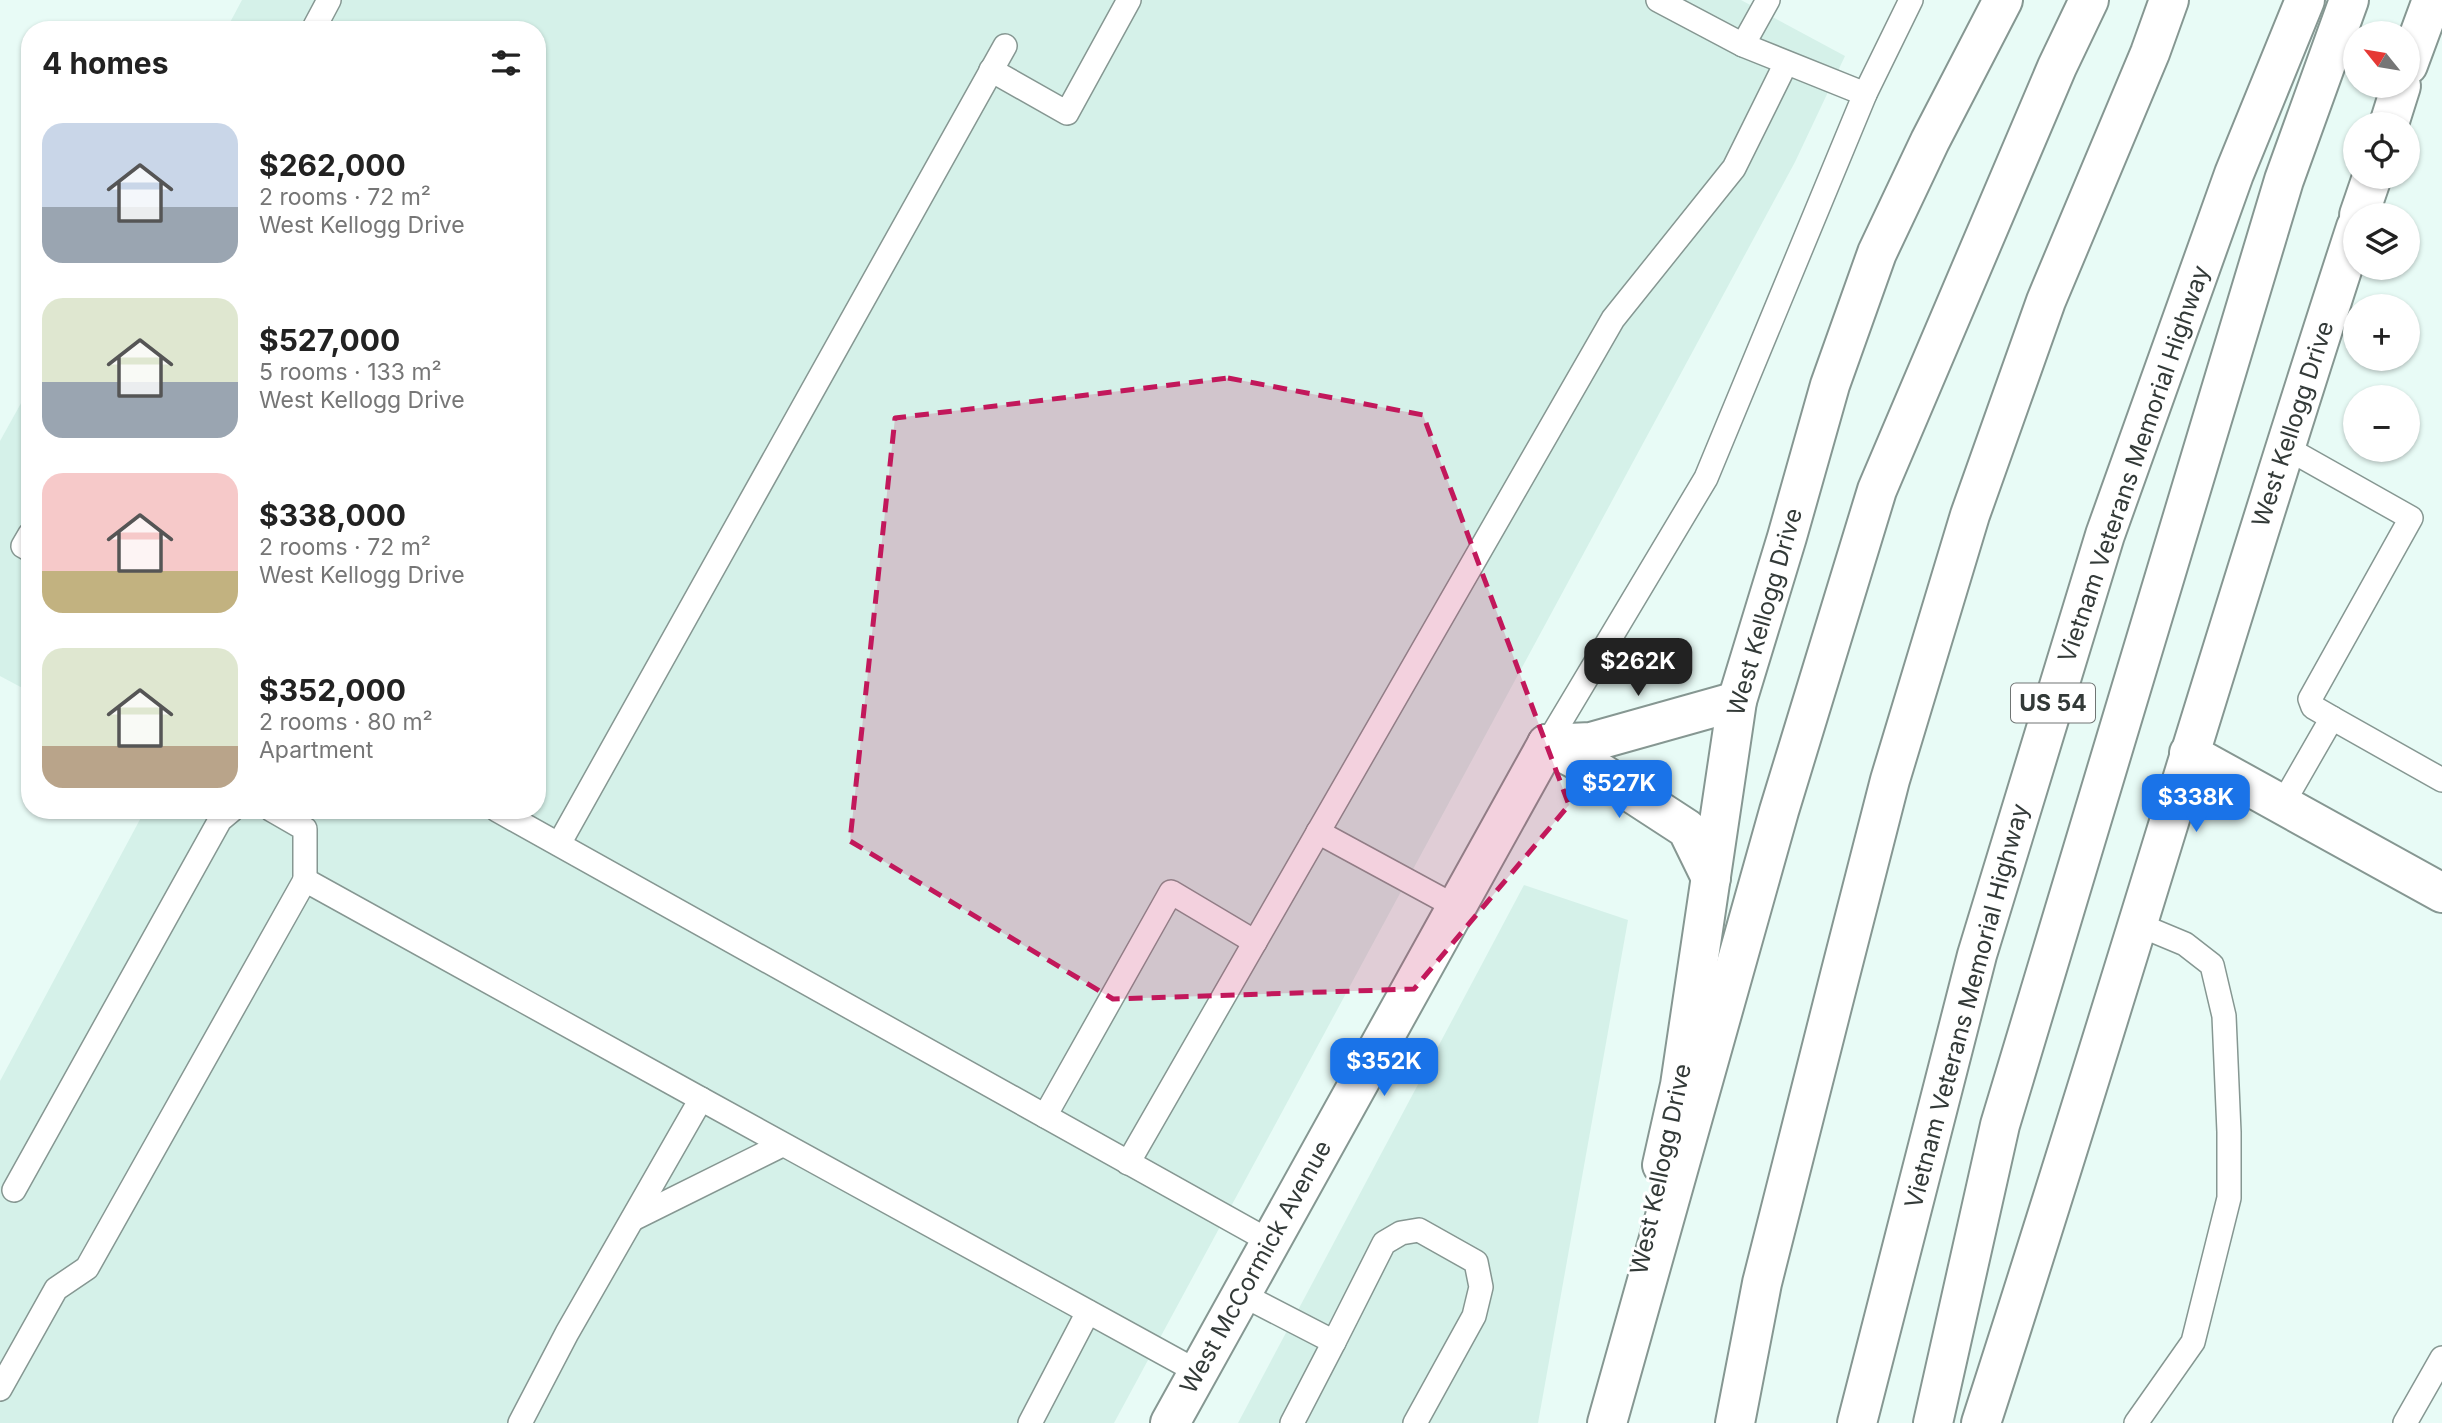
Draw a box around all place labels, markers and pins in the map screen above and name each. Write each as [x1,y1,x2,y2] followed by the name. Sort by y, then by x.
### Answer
[1589,638,1687,698] pin: $262K
[1570,760,1668,820] pin: $527K
[2147,774,2245,834] pin: $338K
[1335,1038,1433,1098] pin: $352K

